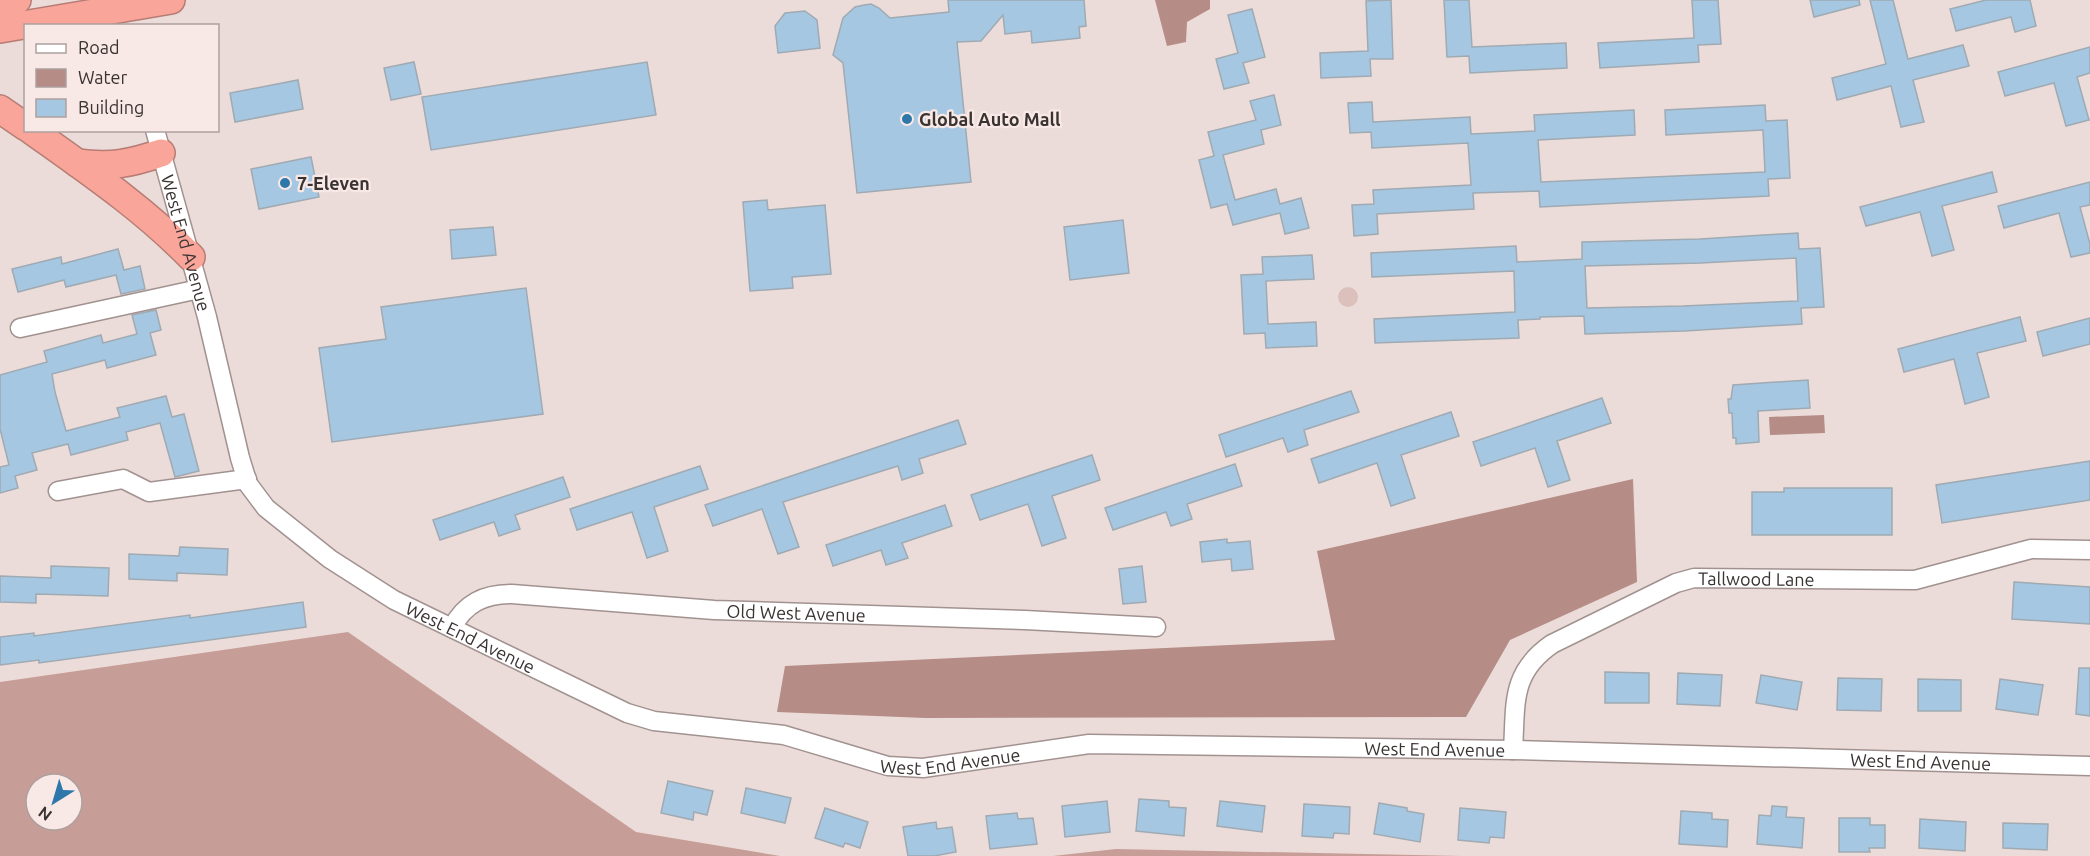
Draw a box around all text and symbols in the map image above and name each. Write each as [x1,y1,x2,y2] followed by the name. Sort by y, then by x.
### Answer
[24,24,219,132] legend
[78,37,120,57] text: Road
[78,67,128,87] text: Water
[78,97,144,117] text: Building
[919,109,1061,129] place label: Global Auto Mall
[900,112,914,126] marker: Global Auto Mall
[158,172,215,313] street label: West End Avenue
[297,173,370,193] place label: 7-Eleven
[278,176,292,190] marker: 7-Eleven
[1698,568,1815,589] street label: Tallwood Lane
[403,597,538,677] street label: West End Avenue
[726,600,866,625] street label: Old West Avenue
[1364,738,1506,760] street label: West End Avenue
[880,744,1022,778] street label: West End Avenue
[1850,749,1991,773] street label: West End Avenue
[24,772,84,832] north arrow
[35,803,55,825] text: N

